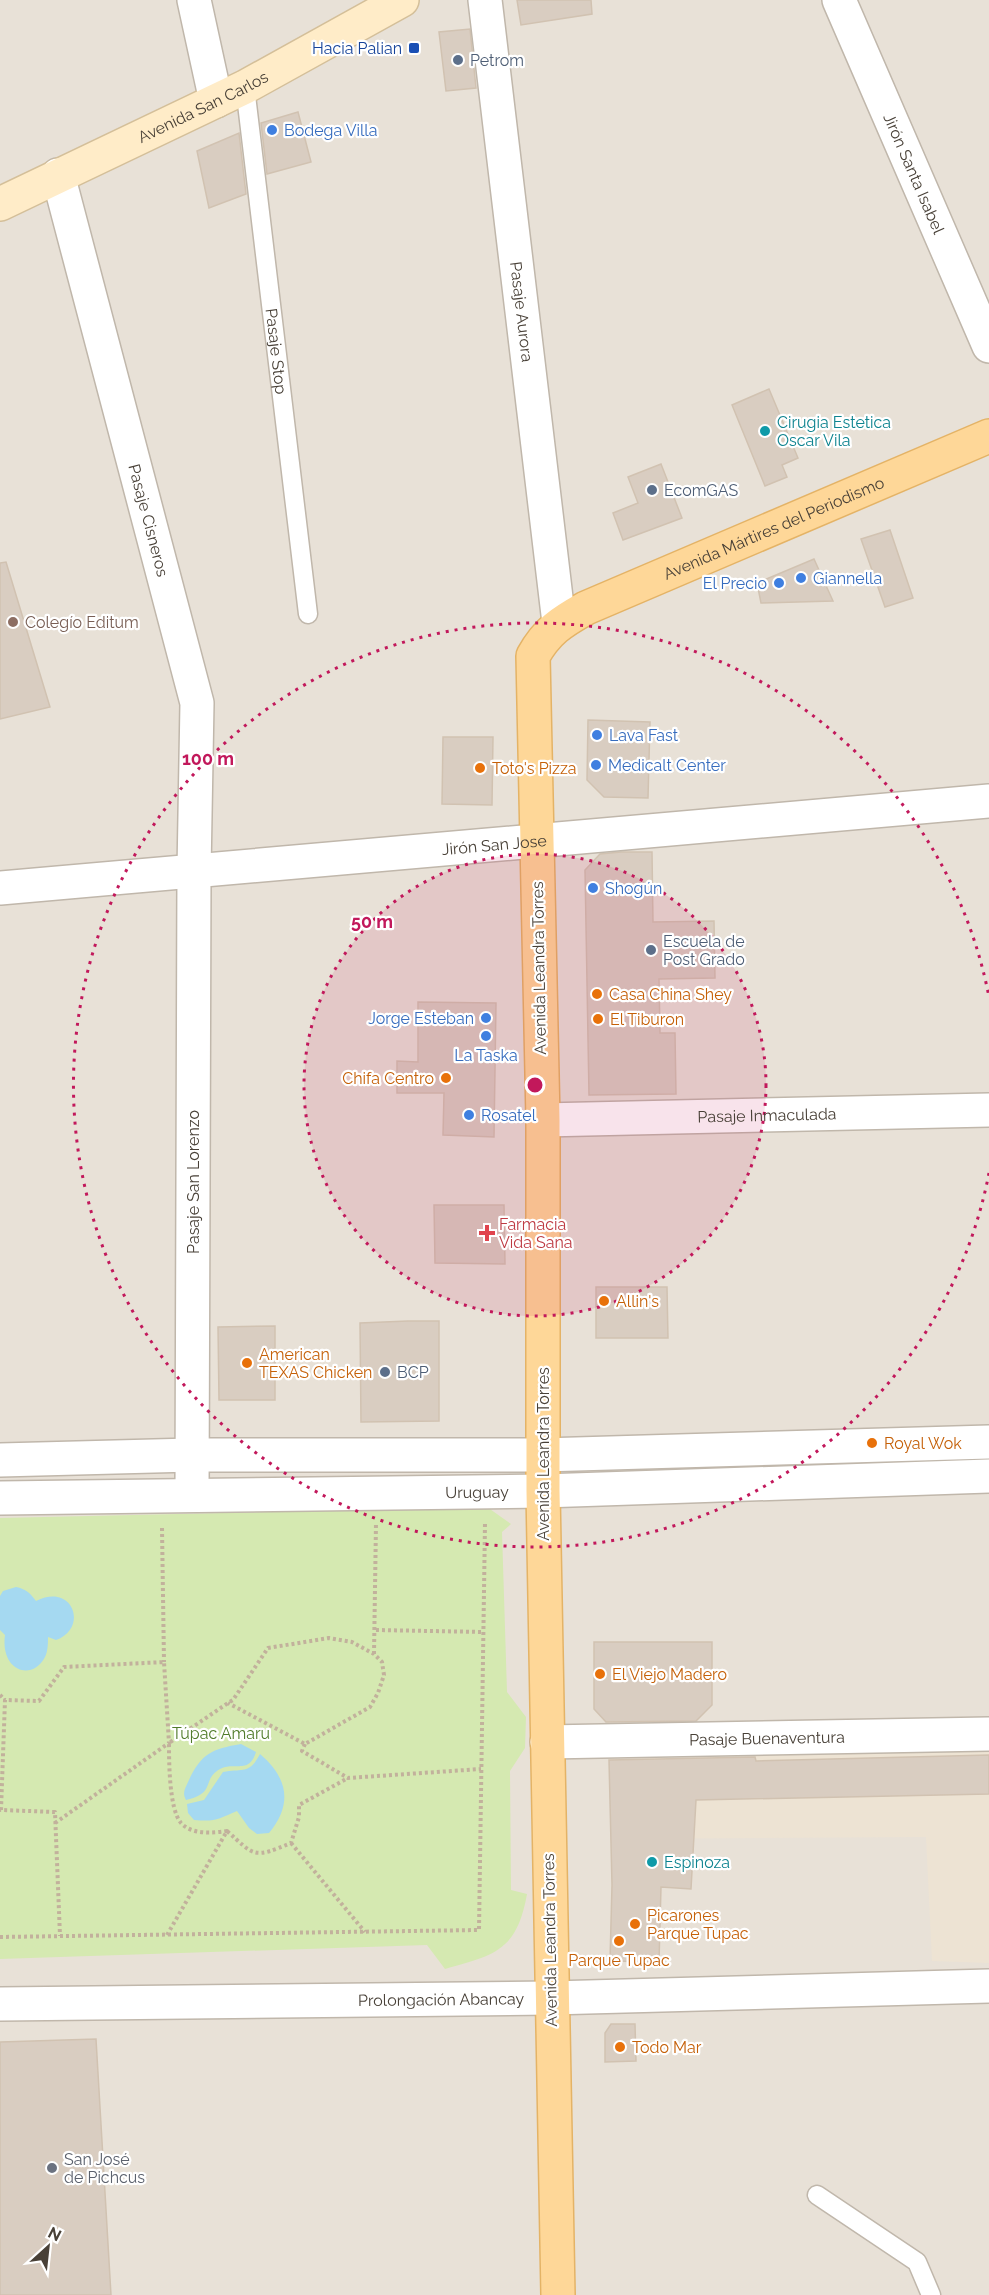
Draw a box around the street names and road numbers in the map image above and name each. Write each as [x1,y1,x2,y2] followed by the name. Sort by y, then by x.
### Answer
[135,67,271,146] street label: Avenida San Carlos
[880,110,949,237] street label: Jirón Santa Isabel
[507,261,537,363] street label: Pasaje Aurora
[262,307,291,395] street label: Pasaje Stop
[125,462,173,579] street label: Pasaje Cisneros
[661,472,887,583] street label: Avenida Mártires del Periodismo
[441,830,547,859] street label: Jirón San Jose
[528,881,550,1055] street label: Avenida Leandra Torres
[697,1104,837,1126] street label: Pasaje Inmaculada
[184,1110,203,1254] street label: Pasaje San Lorenzo
[534,1367,553,1541] street label: Avenida Leandra Torres
[445,1482,509,1502] street label: Uruguay
[689,1727,845,1749] street label: Pasaje Buenaventura
[539,1853,561,2027] street label: Avenida Leandra Torres
[358,1989,524,2010] street label: Prolongación Abancay

